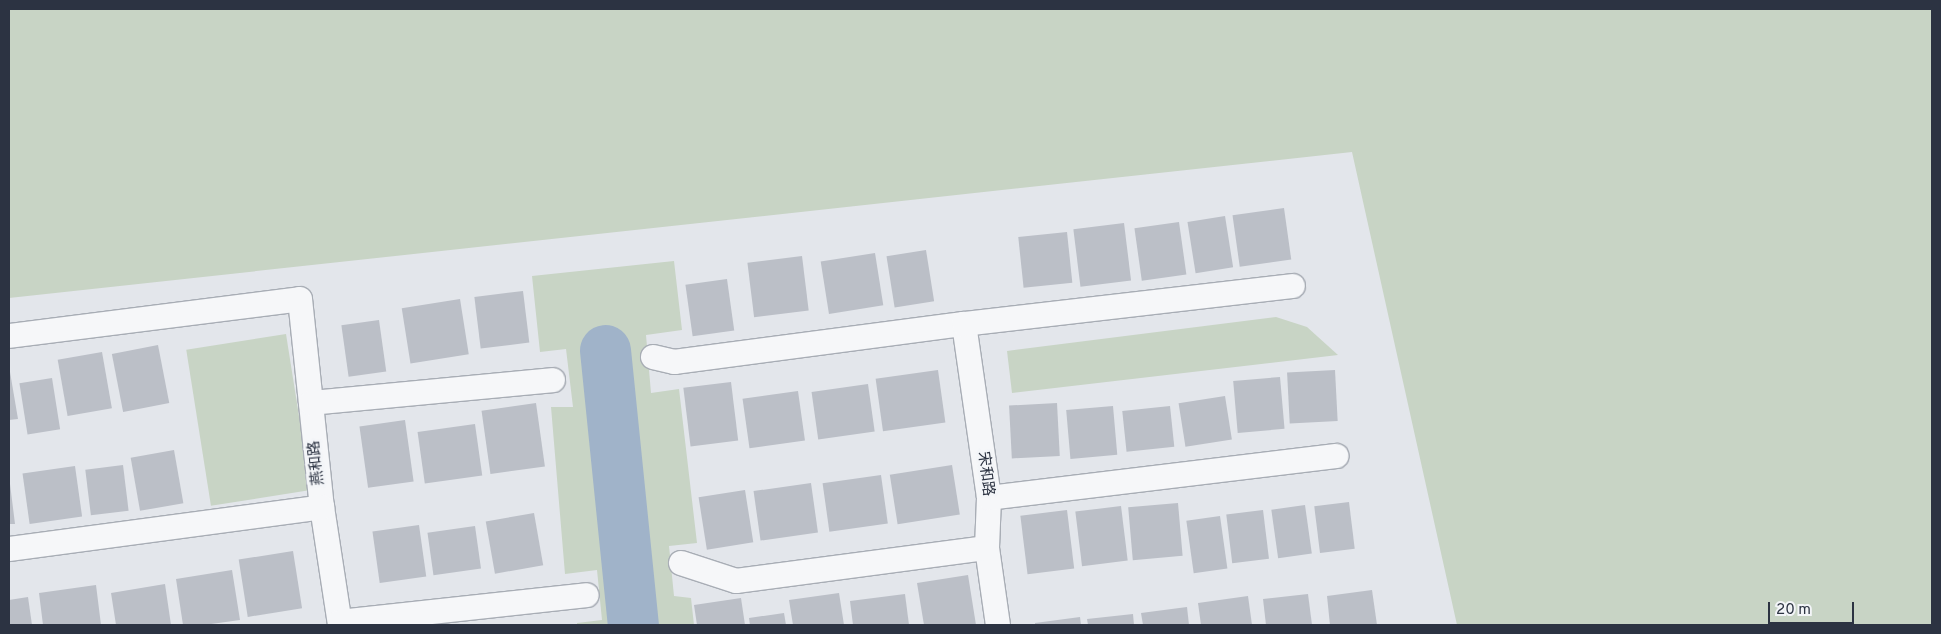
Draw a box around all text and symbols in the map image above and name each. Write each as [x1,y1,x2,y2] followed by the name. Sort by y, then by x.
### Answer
[306,440,328,486] street label: 燕和路
[973,451,997,497] street label: 宋和路
[1771,592,1857,624] scale bar
[1776,601,1811,620] text: 20 m

